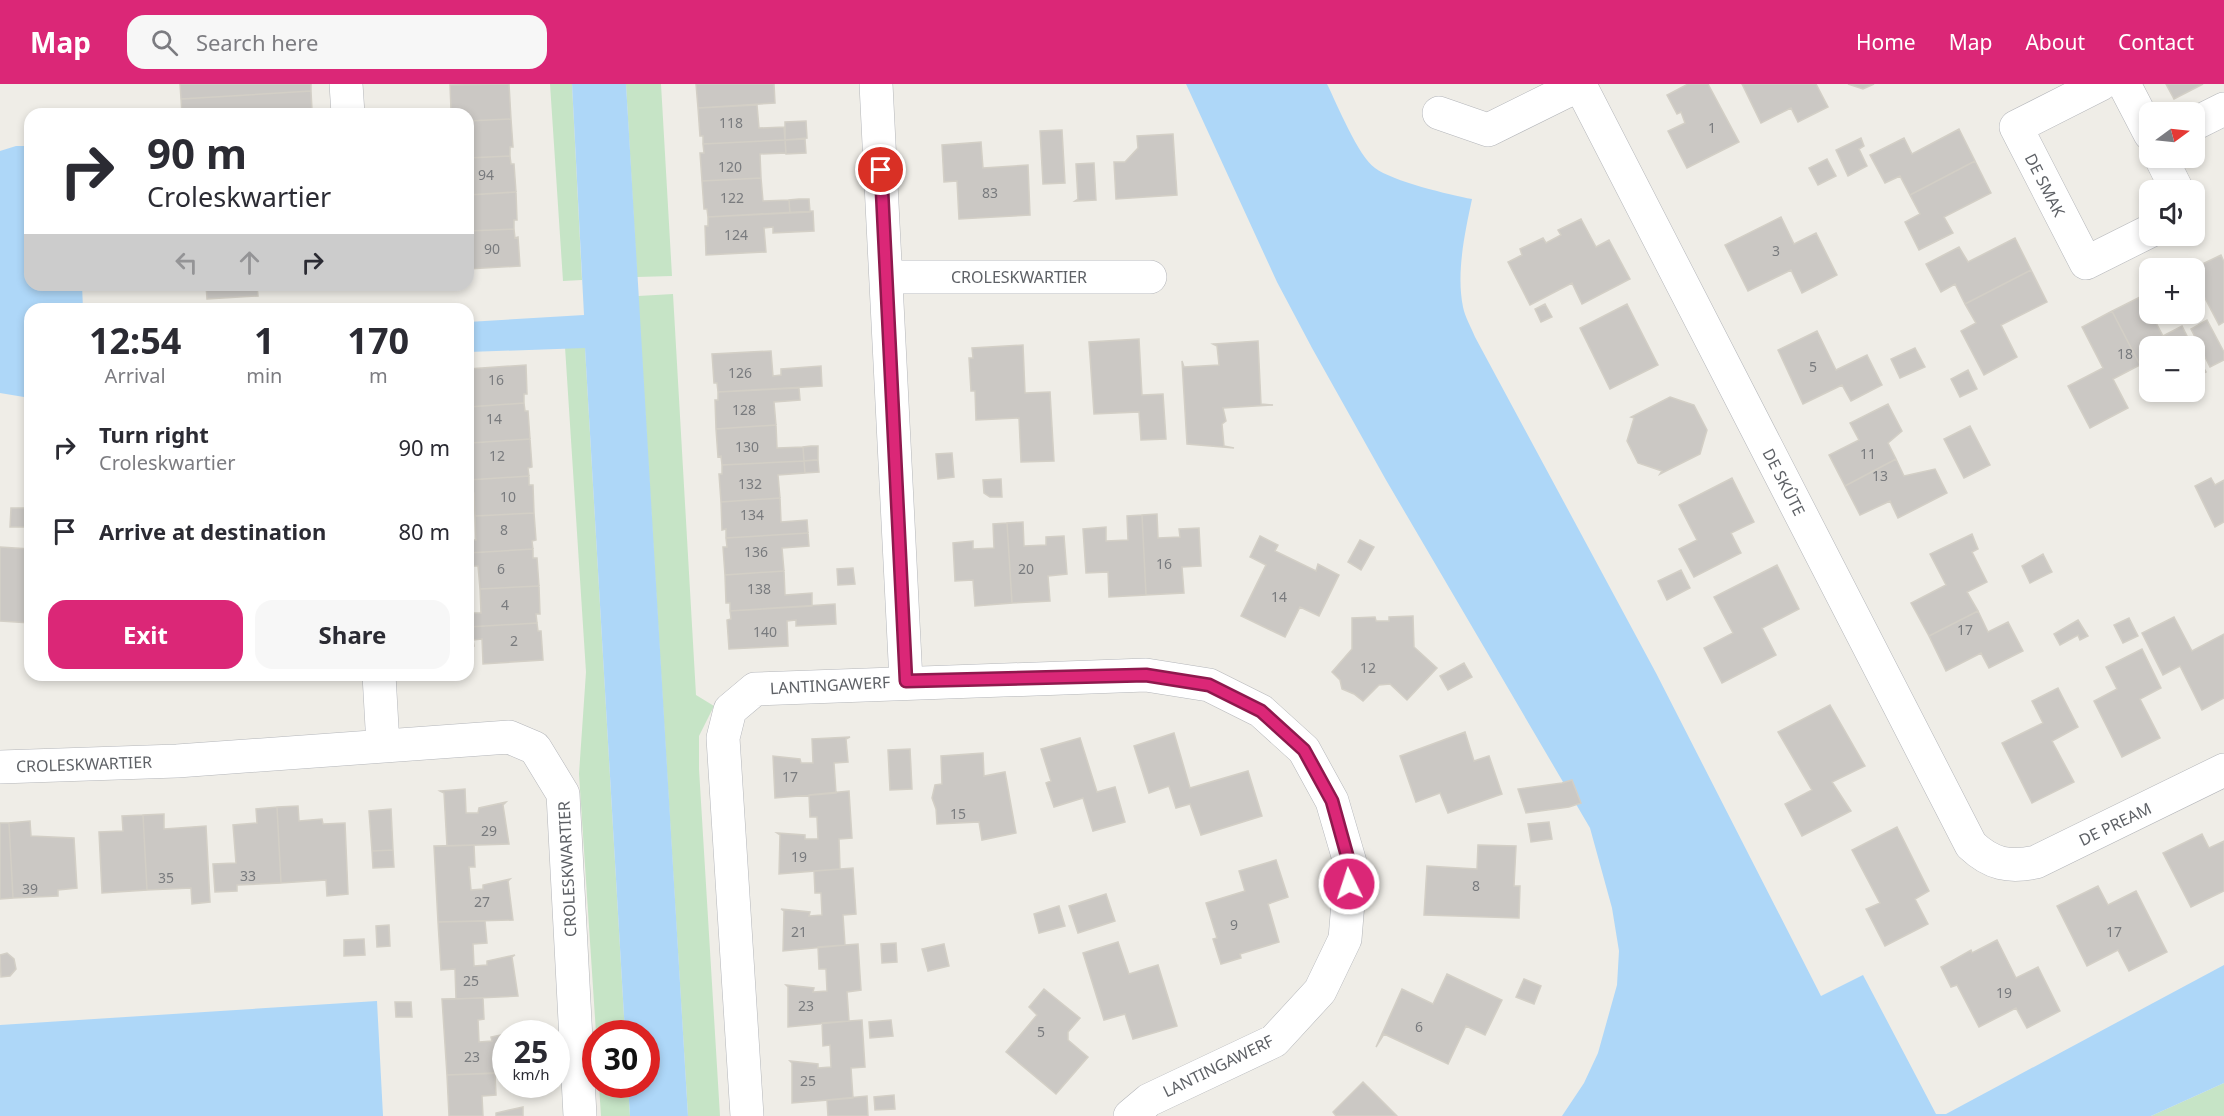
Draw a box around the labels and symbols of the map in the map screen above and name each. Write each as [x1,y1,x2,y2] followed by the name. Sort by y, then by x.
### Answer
[2139,102,2205,168] north arrow
[719,113,743,132] house number: 118
[1708,118,1716,137] house number: 1
[855,144,906,195] pin
[2020,150,2070,220] street label: DE SMAK
[718,157,742,176] house number: 120
[478,165,494,184] house number: 94
[982,183,998,202] house number: 83
[720,188,744,207] house number: 122
[724,225,748,244] house number: 124
[484,239,500,258] house number: 90
[1772,241,1780,260] house number: 3
[951,266,1087,288] street label: CROLESKWARTIER
[2117,344,2133,363] house number: 18
[1809,357,1817,376] house number: 5
[728,363,752,382] house number: 126
[488,370,504,389] house number: 16
[732,400,756,419] house number: 128
[486,409,502,428] house number: 14
[735,437,759,456] house number: 130
[1860,444,1876,463] house number: 11
[1758,445,1810,519] street label: DE SKÛTE
[489,446,505,465] house number: 12
[1872,466,1888,485] house number: 13
[738,474,762,493] house number: 132
[500,487,516,506] house number: 10
[740,505,764,524] house number: 134
[500,520,508,539] house number: 8
[744,542,768,561] house number: 136
[1156,554,1172,573] house number: 16
[497,559,505,578] house number: 6
[1018,559,1034,578] house number: 20
[747,579,771,598] house number: 138
[1271,587,1287,606] house number: 14
[501,595,509,614] house number: 4
[1957,620,1973,639] house number: 17
[753,622,777,641] house number: 140
[510,631,518,650] house number: 2
[1360,658,1376,677] house number: 12
[769,671,891,699] street label: LANTINGAWERF
[16,751,152,777] street label: CROLESKWARTIER
[782,767,798,786] house number: 17
[2075,797,2155,851] street label: DE PREAM
[552,800,582,938] street label: CROLESKWARTIER
[950,804,966,823] house number: 15
[481,821,497,840] house number: 29
[791,847,807,866] house number: 19
[1317,852,1381,916] position arrow
[240,866,256,885] house number: 33
[158,868,174,887] house number: 35
[1472,876,1480,895] house number: 8
[22,879,38,898] house number: 39
[474,892,490,911] house number: 27
[1230,915,1238,934] house number: 9
[791,922,807,941] house number: 21
[2106,922,2122,941] house number: 17
[463,971,479,990] house number: 25
[1996,983,2012,1002] house number: 19
[798,996,814,1015] house number: 23
[1415,1017,1423,1036] house number: 6
[582,1020,660,1098] speed limit sign: 30
[1037,1022,1045,1041] house number: 5
[1159,1030,1277,1102] street label: LANTINGAWERF
[464,1047,480,1066] house number: 23
[800,1071,816,1090] house number: 25

